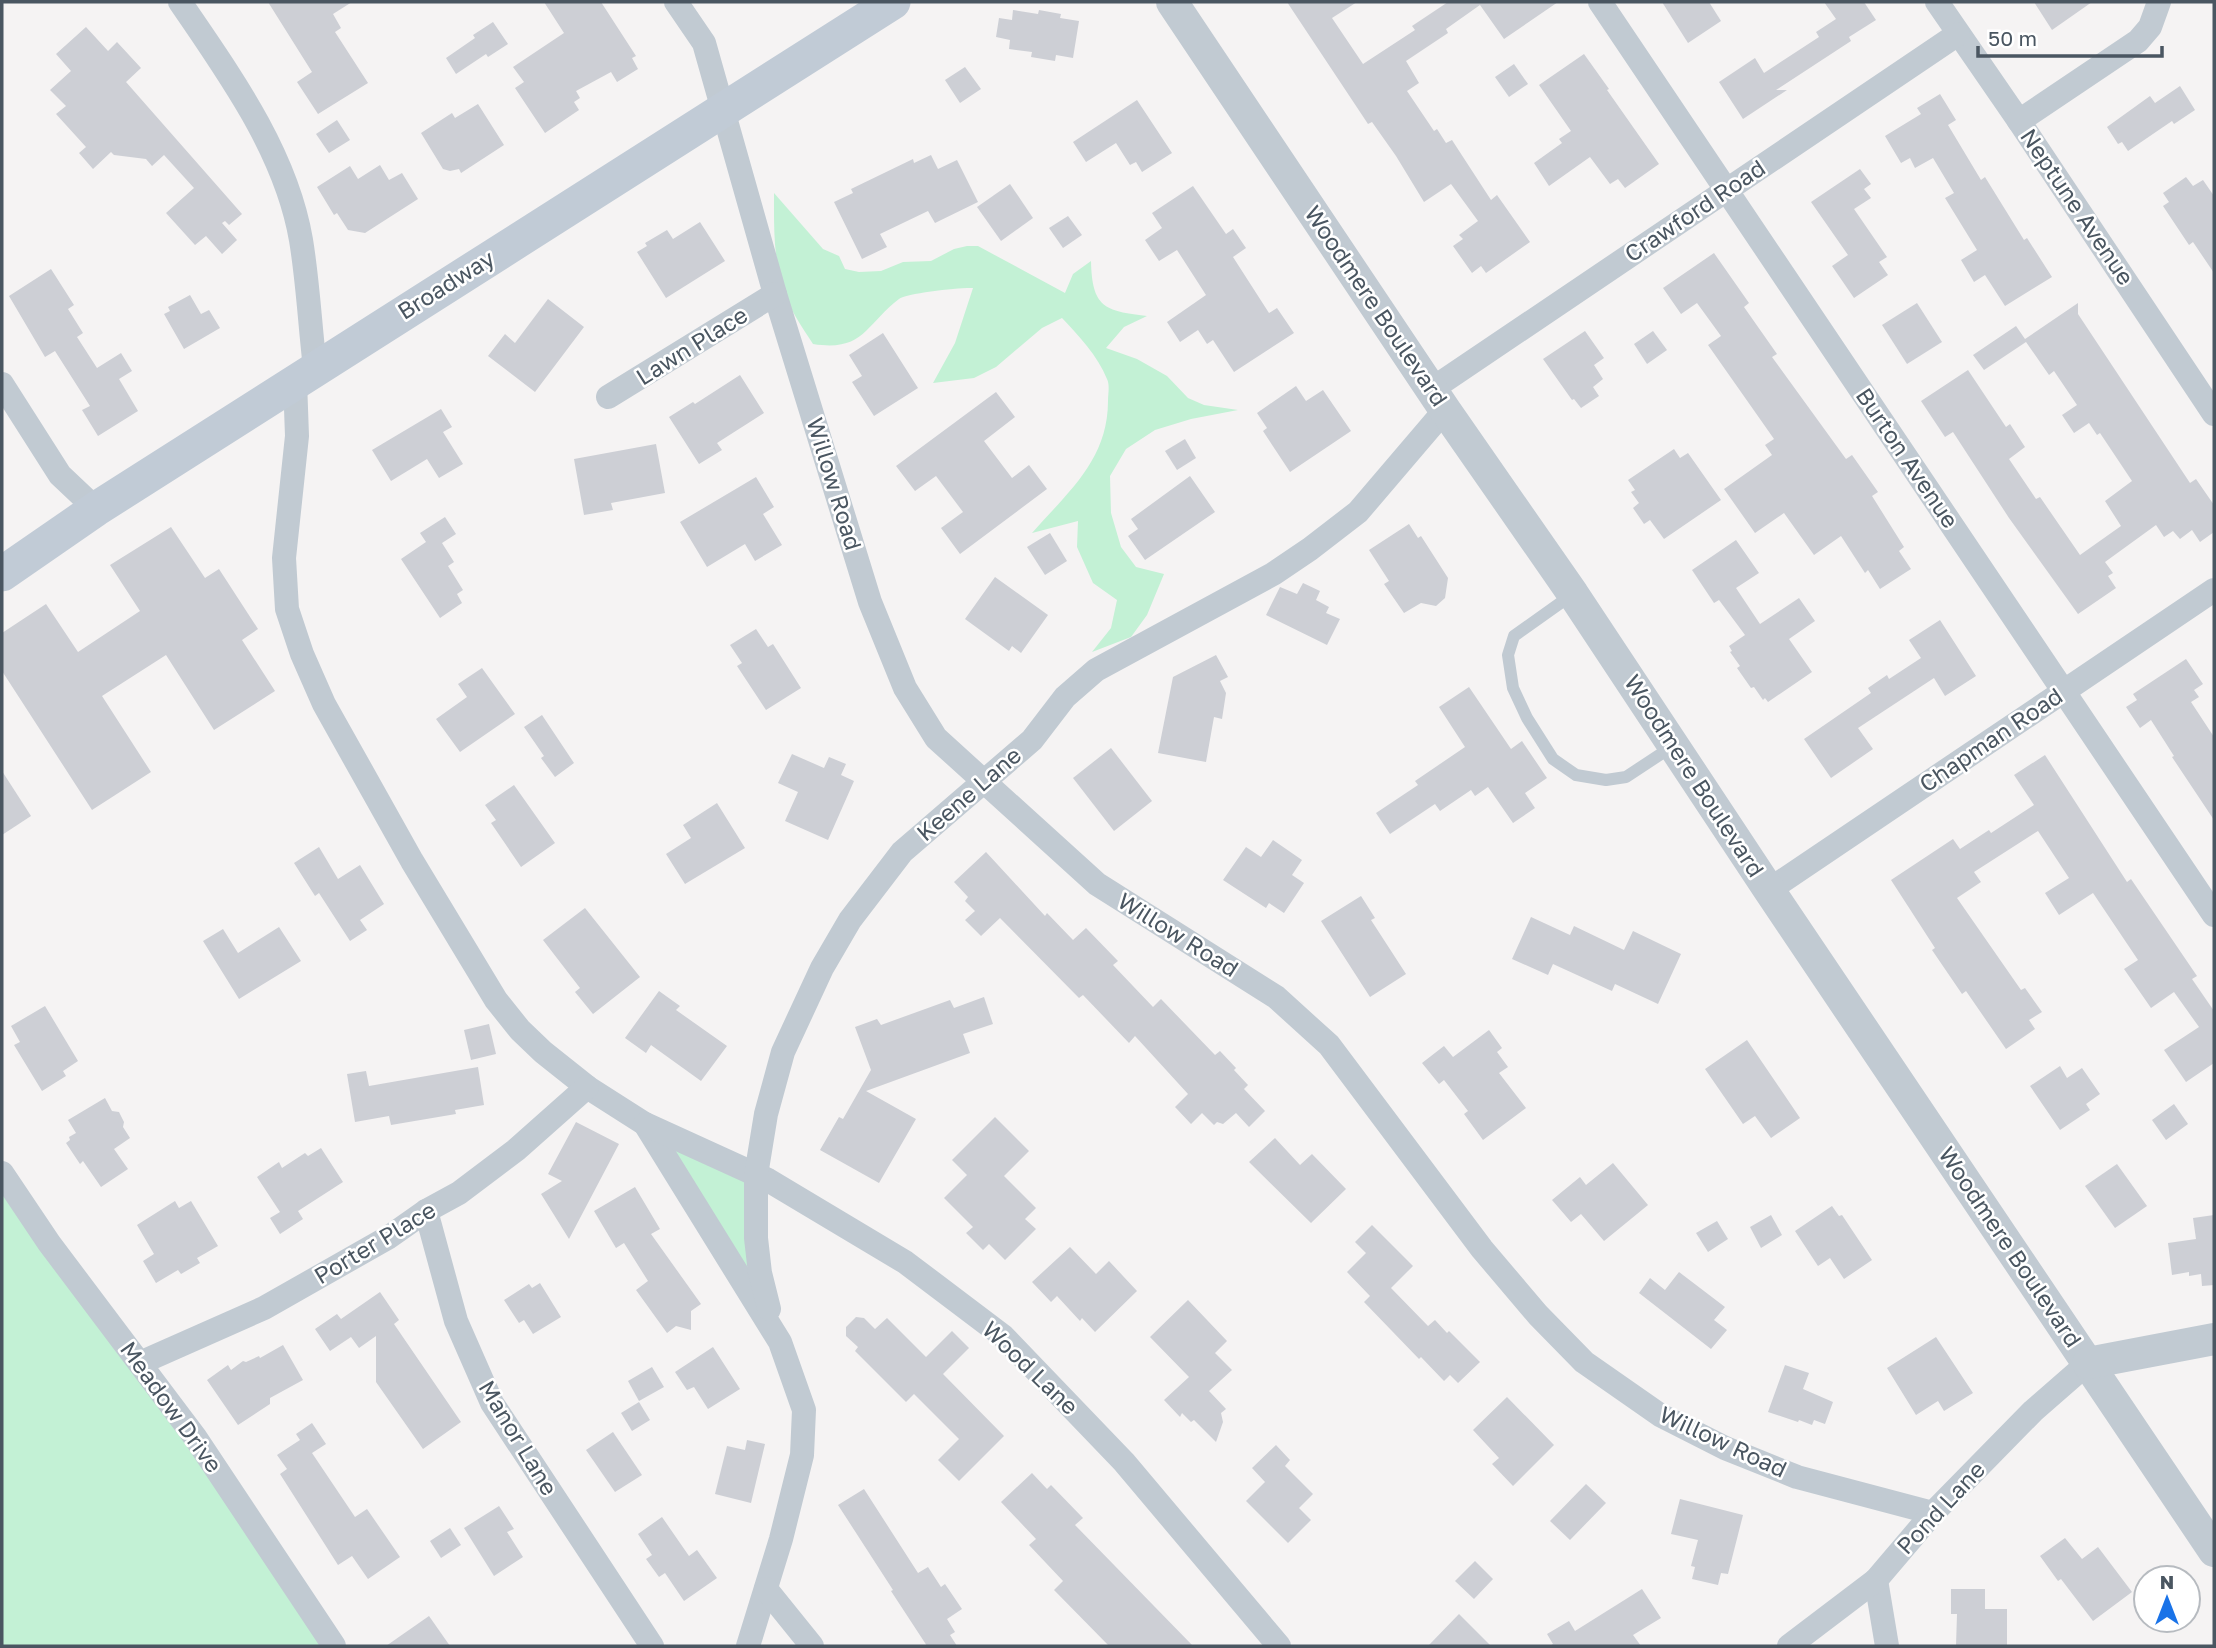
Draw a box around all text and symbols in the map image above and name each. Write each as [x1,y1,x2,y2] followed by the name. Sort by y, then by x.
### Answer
[1978,14,2162,58] scale bar
[1988,25,2037,51] text: 50 m
[2015,123,2140,290] street label: Neptune Avenue
[1619,153,1770,267] street label: Crawford Road
[1299,200,1454,411] street label: Woodmere Boulevard
[392,243,499,325] street label: Broadway
[631,300,752,390] street label: Lawn Place
[1851,382,1965,533] street label: Burton Avenue
[802,414,868,553] street label: Willow Road
[1619,669,1771,882] street label: Woodmere Boulevard
[1914,681,2067,797] street label: Chapman Road
[910,740,1026,846] street label: Keene Lane
[1113,886,1244,982] street label: Willow Road
[1933,1141,2088,1352] street label: Woodmere Boulevard
[309,1195,440,1289] street label: Porter Place
[977,1315,1084,1420] street label: Wood Lane
[115,1335,229,1477] street label: Meadow Drive
[474,1375,564,1500] street label: Manor Lane
[1655,1399,1791,1483] street label: Willow Road
[1890,1455,1990,1559] street label: Pond Lane
[2132,1564,2202,1634] north arrow
[2160,1570,2174,1593] text: N

